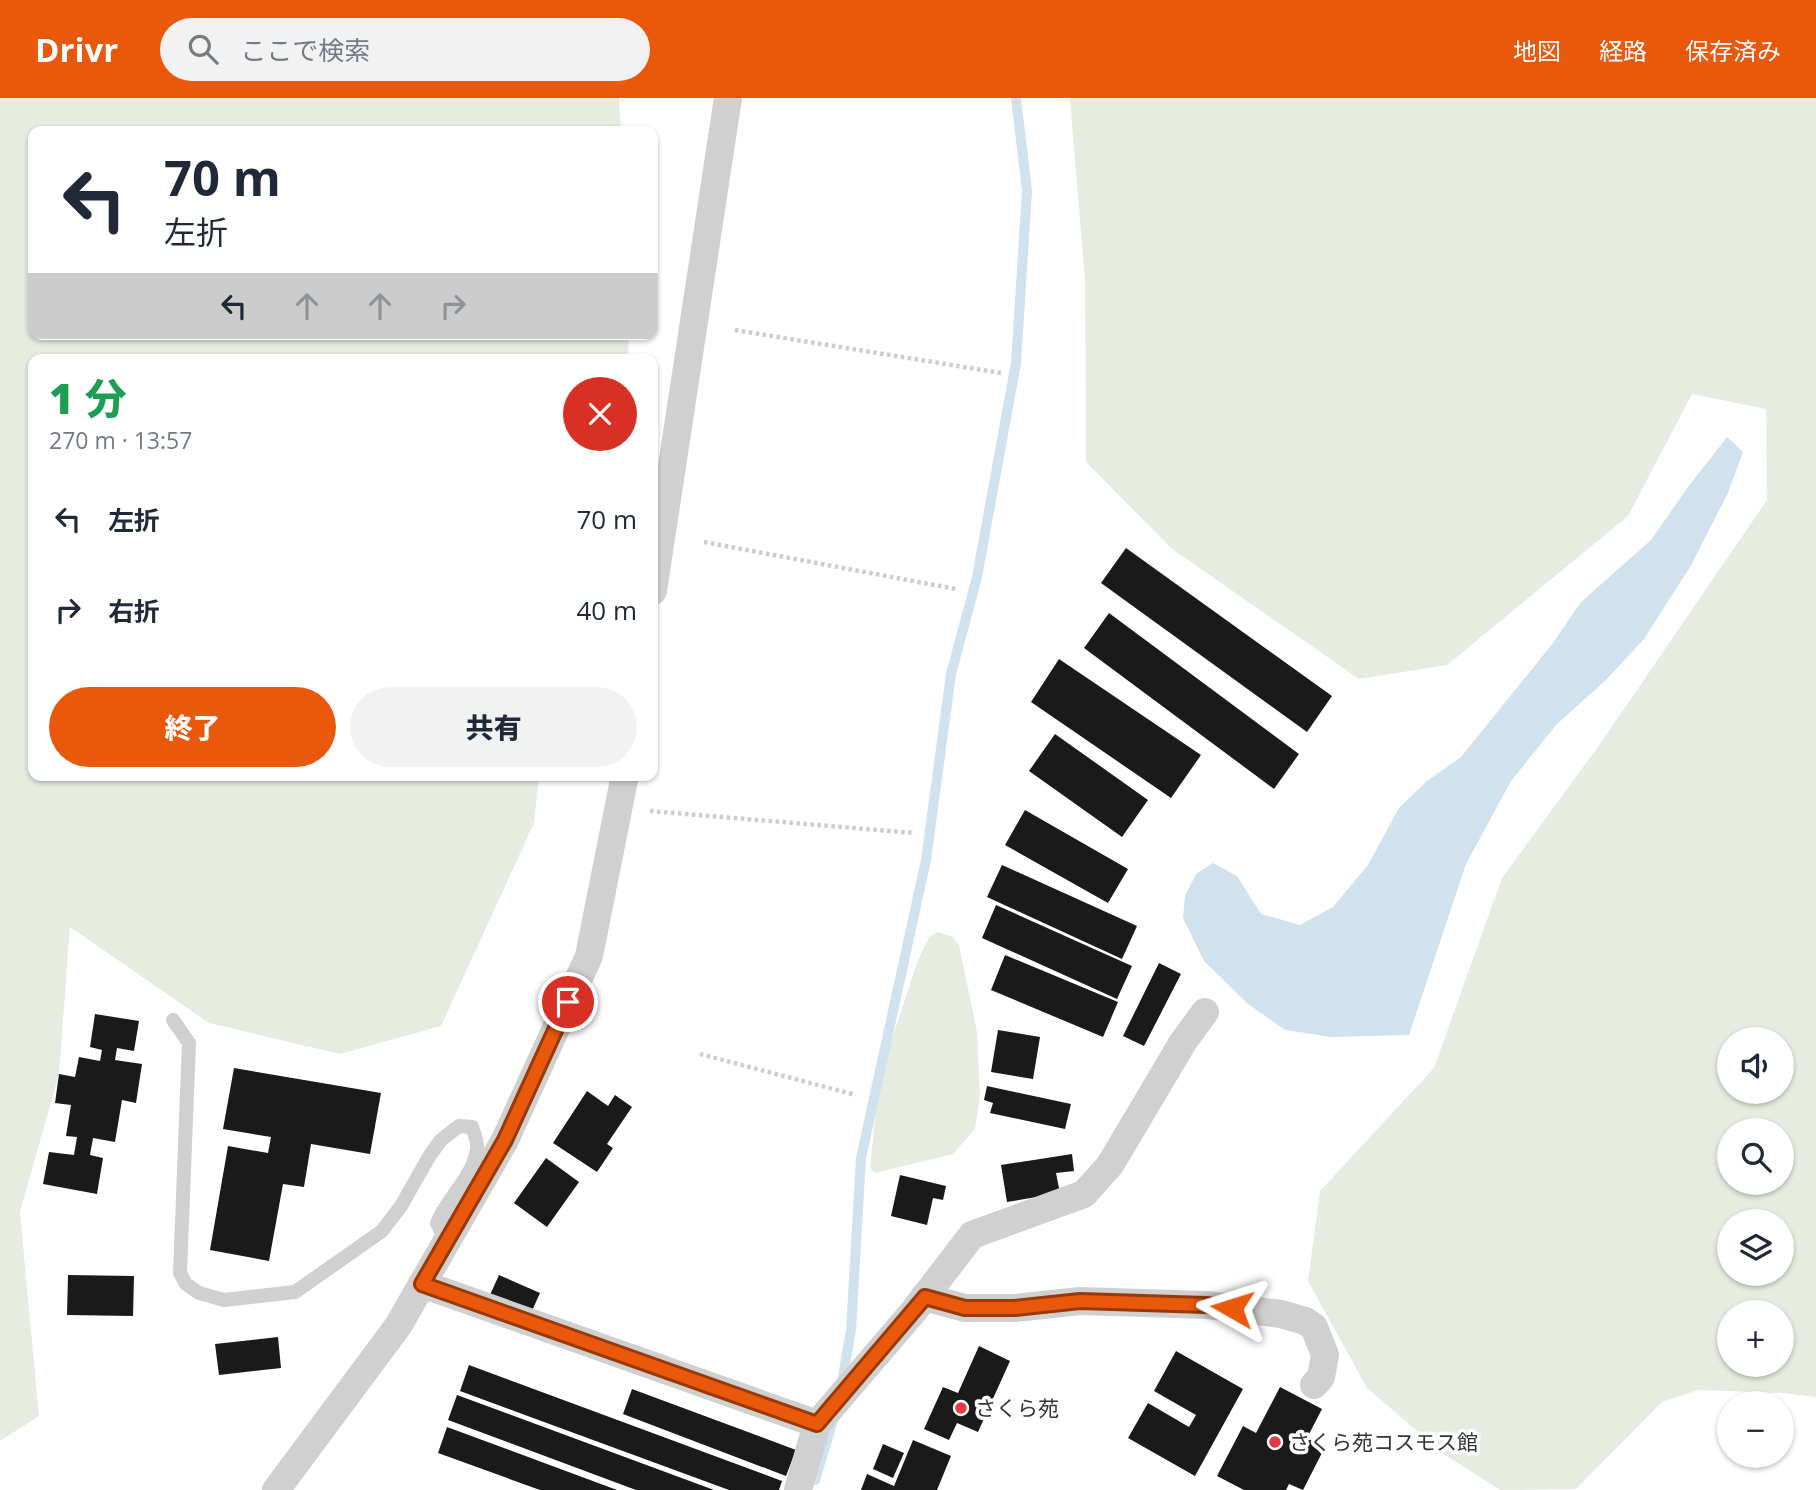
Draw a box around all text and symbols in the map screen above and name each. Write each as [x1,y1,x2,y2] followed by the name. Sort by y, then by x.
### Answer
[160,18,650,81] search box
[35,27,118,72] text: Drivr
[184,30,222,68] icon: search
[240,32,370,68] text: ここで検索
[1513,34,1561,67] text: 地図
[1599,34,1647,67] text: 経路
[1685,34,1781,67] text: 保存済み
[164,144,281,210] text: 70 m
[49,154,140,245] icon: left
[164,210,228,253] text: 左折
[215,287,253,325] icon: left
[288,287,326,325] icon: ahead
[361,287,399,325] icon: ahead
[434,287,472,325] icon: right
[49,369,127,426] text: 1 分
[563,377,637,451] button: close
[49,424,192,456] text: 270 m · 13:57
[49,500,87,538] icon: left
[576,501,637,537] text: 70 m
[108,502,160,538] text: 左折
[49,591,87,629] icon: right
[576,592,637,628] text: 40 m
[108,593,160,629] text: 右折
[49,687,336,767] button: 終了
[350,687,637,767] button: 共有
[538,972,598,1032] pin
[549,983,587,1021] icon: arrive
[1717,1027,1794,1468] map controls
[1717,1027,1794,1104] button: sound
[1717,1118,1794,1195] button: search
[1717,1209,1794,1286] button: layers
[1195,1271,1269,1345] position arrow
[1717,1300,1794,1377] button: +
[1717,1391,1794,1468] button: −
[975,1394,1059,1422] place label: さくら苑
[953,1400,969,1416] marker: さくら苑
[1289,1428,1478,1456] place label: さくら苑コスモス館
[1267,1434,1283,1450] marker: さくら苑コスモス館

